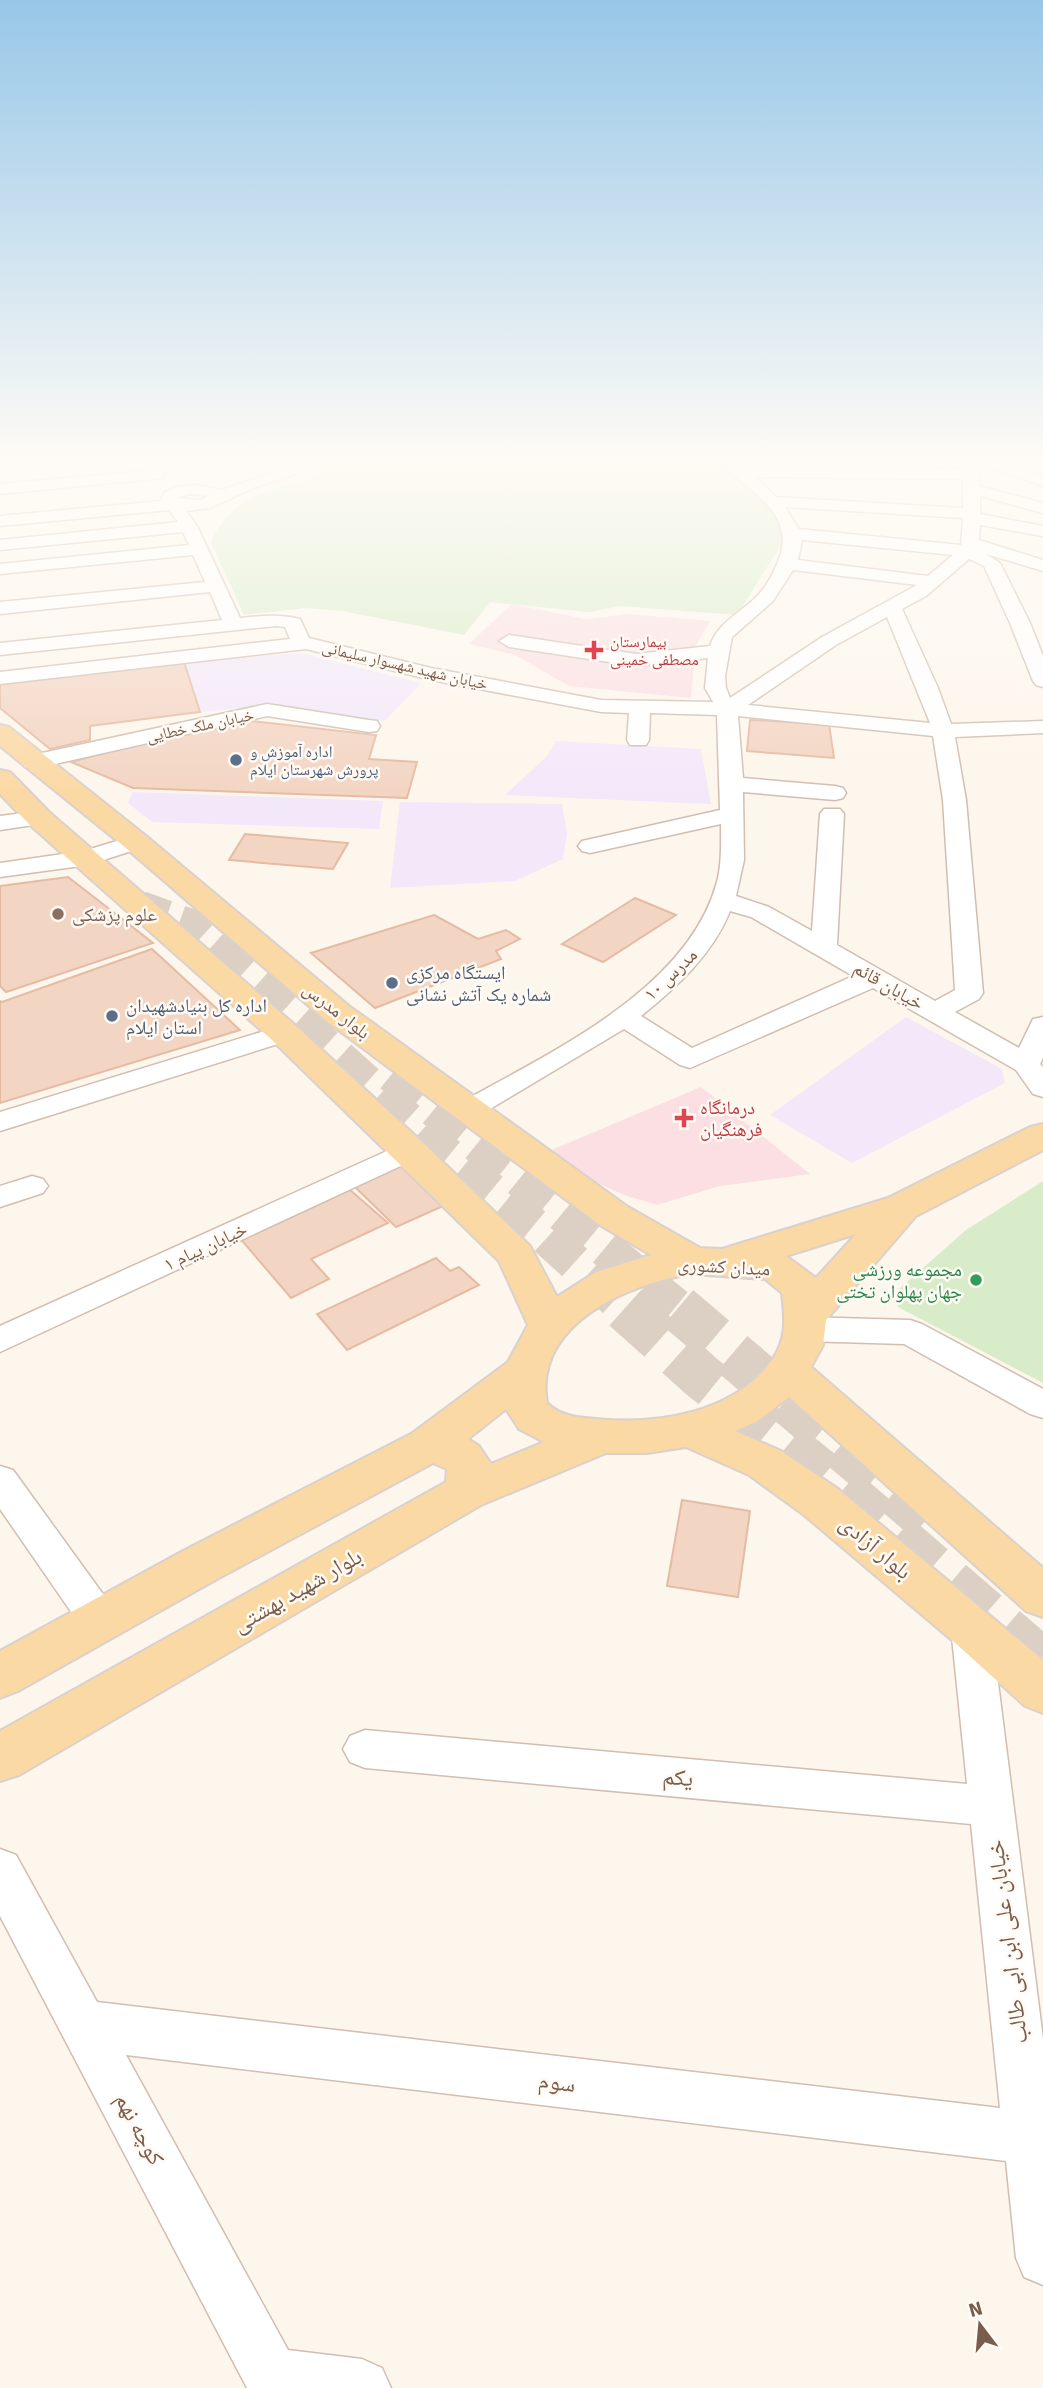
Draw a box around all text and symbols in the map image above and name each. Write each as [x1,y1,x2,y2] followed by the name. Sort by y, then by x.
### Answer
[610,632,699,670] place label: بیمارستان مصطفی خمینی
[320,637,490,695] street label: خیابان شهید شهسوار سلیمانی
[584,640,604,660] marker: بیمارستان مصطفی خمینی
[145,705,256,747] street label: خیابان ملک خطایی
[250,742,379,780] place label: اداره آموزش و پرورش شهرستان ایلام
[228,752,244,768] marker: اداره آموزش و پرورش شهرستان ایلام
[72,903,157,928] place label: علوم پزشکی
[50,906,66,922] marker: علوم پزشکی
[639,943,703,1006] street label: مدرس ۱۰
[849,956,928,1016] street label: خیابان قائم
[406,961,551,1007] place label: ایستگاه مرکزی شماره یک آتش نشانی
[384,975,400,991] marker: ایستگاه مرکزی شماره یک آتش نشانی
[298,977,375,1045] street label: بلوار مدرس
[126,994,267,1041] place label: اداره کل بنیادشهیدان استان ایلام
[104,1008,120,1024] marker: اداره کل بنیادشهیدان استان ایلام
[700,1096,762,1142] place label: درمانگاه فرهنگیان
[674,1108,694,1128] marker: درمانگاه فرهنگیان
[160,1217,251,1278] street label: خیابان پیام ۱
[677,1253,771,1281] street label: میدان کشوری
[836,1258,962,1304] place label: مجموعه ورزشی جهان پهلوان تختی
[968,1272,984,1288] marker: مجموعه ورزشی جهان پهلوان تختی
[834,1509,918,1586] street label: بلوار آزادی
[227,1542,367,1639] street label: بلوار شهید بهشتی
[661,1762,694,1794] street label: یکم
[981,1838,1034,2046] street label: خیابان علی ابن ابی طالب
[537,2066,577,2100] street label: سوم
[108,2088,171,2171] street label: کوچه نهم
[945,2290,1015,2360] north arrow
[966,2296,985,2323] text: N

